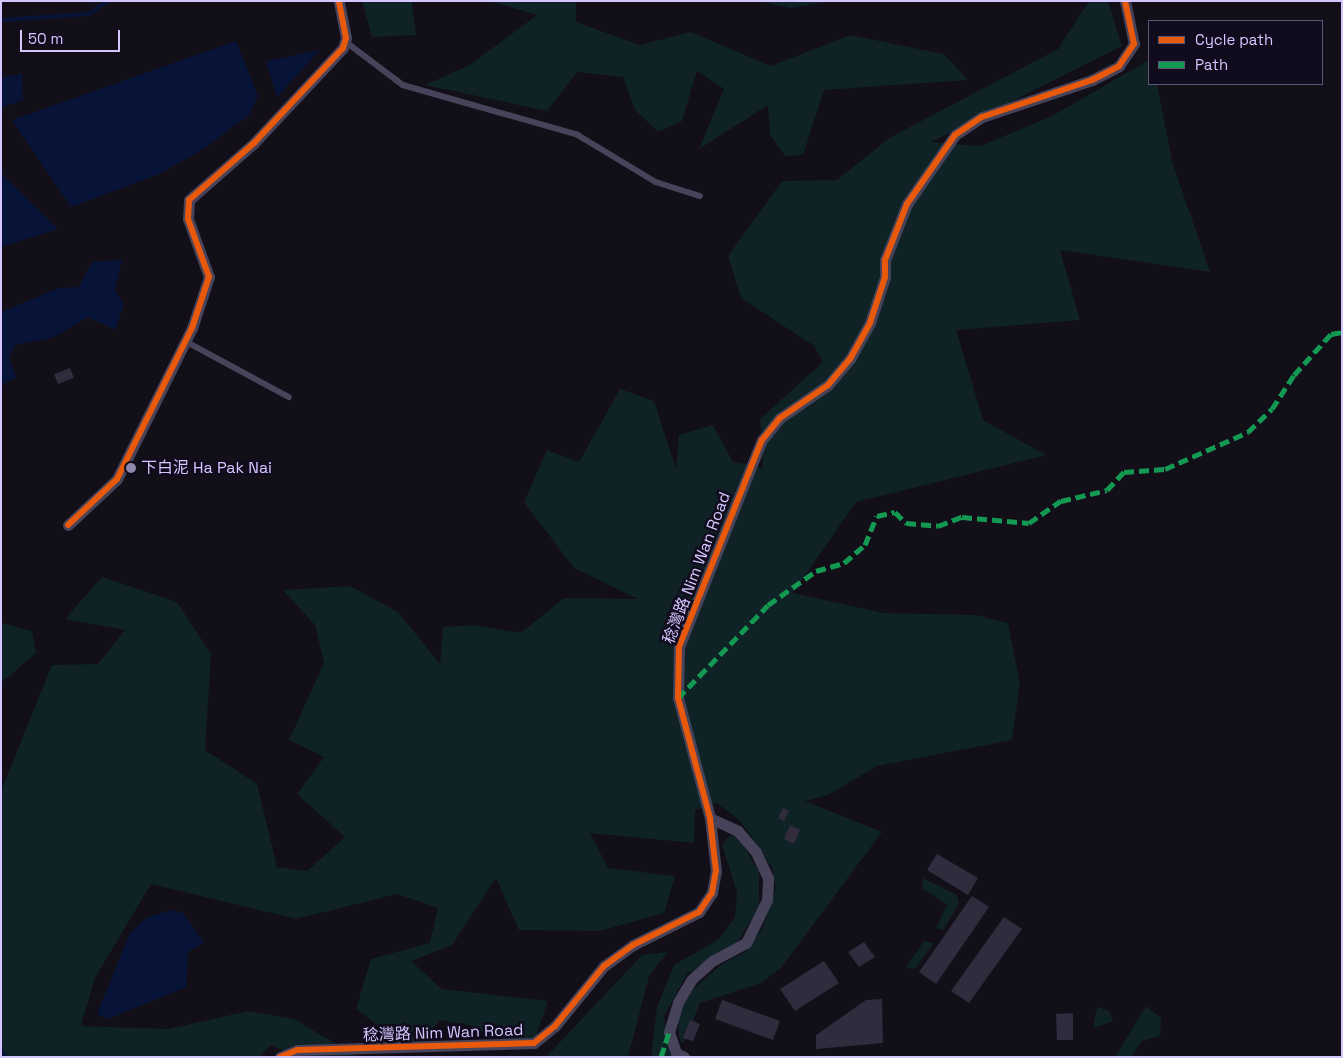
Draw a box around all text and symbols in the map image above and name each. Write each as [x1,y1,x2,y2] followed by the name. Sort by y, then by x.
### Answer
[22,20,122,52] scale bar
[1148,20,1323,85] legend
[28,29,63,48] text: 50 m
[1195,30,1273,49] text: Cycle path
[1195,55,1228,74] text: Path
[141,458,272,478] place label: 下白泥 Ha Pak Nai
[125,462,137,474] marker: 下白泥 Ha Pak Nai
[659,490,735,646] street label: 稔灣路 Nim Wan Road
[362,1021,524,1045] street label: 稔灣路 Nim Wan Road

